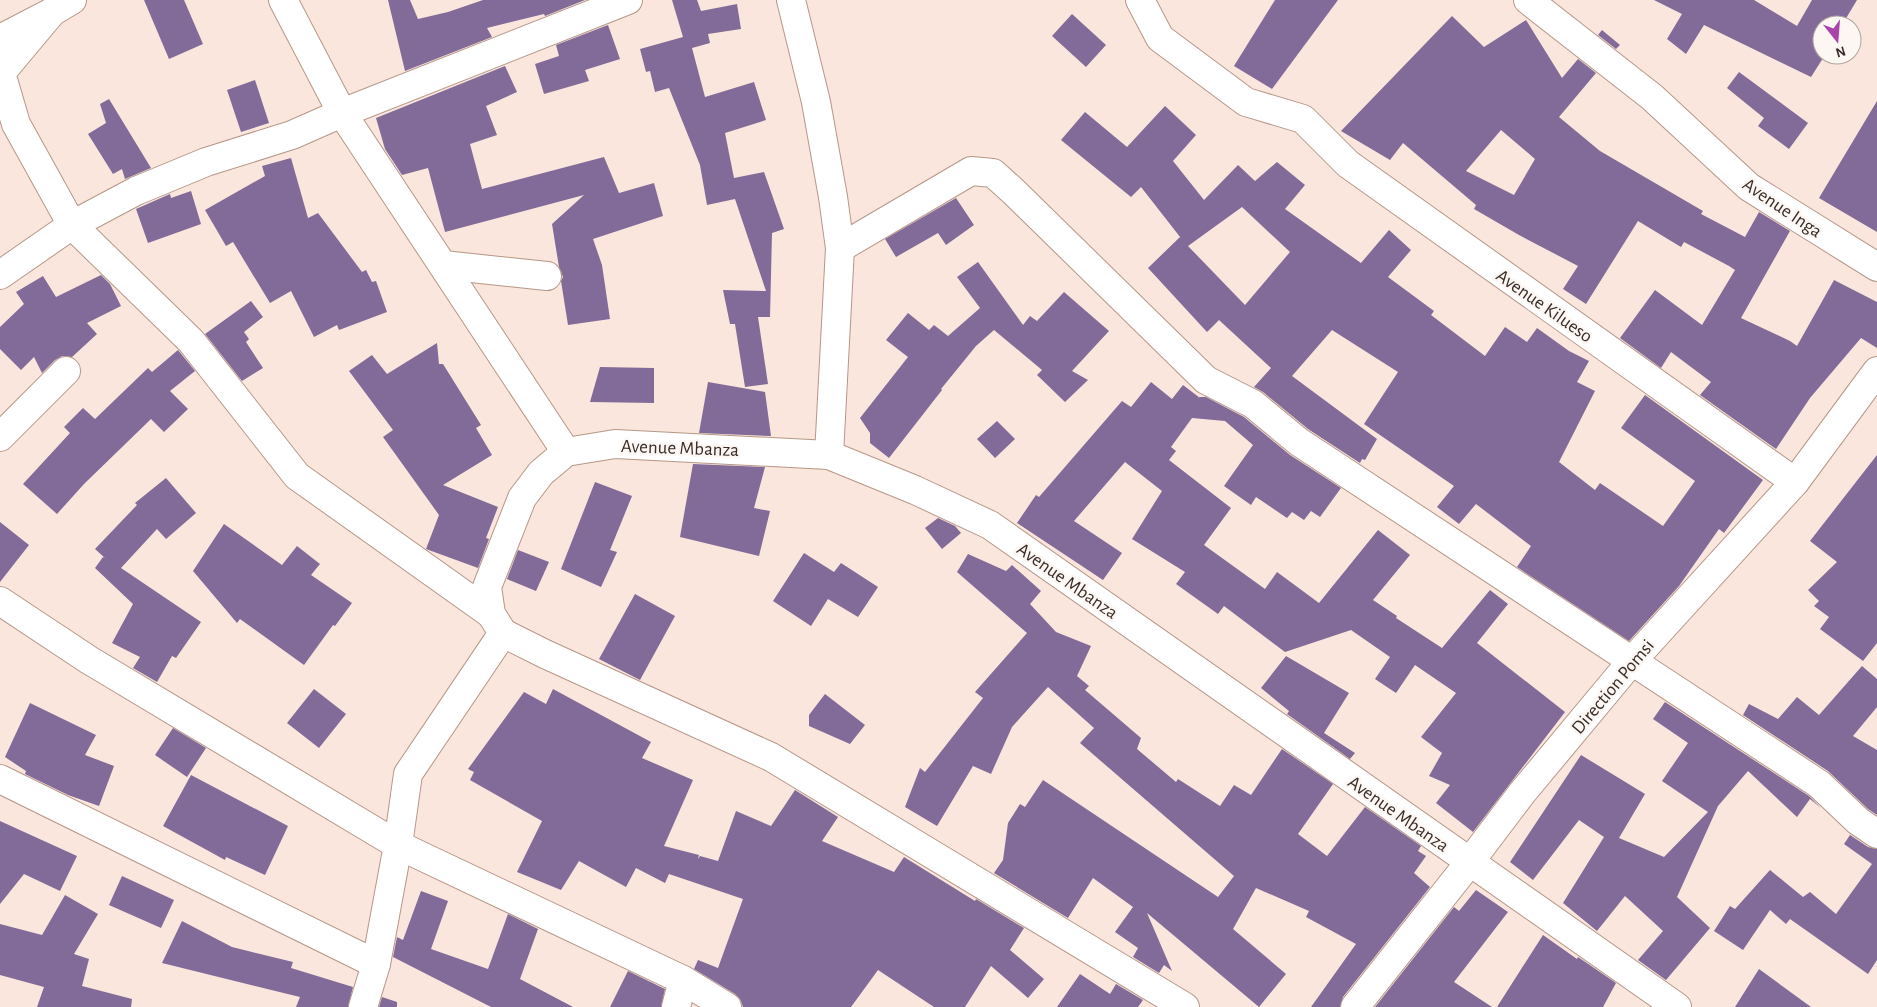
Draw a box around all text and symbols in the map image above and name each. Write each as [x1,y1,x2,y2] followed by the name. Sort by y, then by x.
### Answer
[1812,15,1862,65] north arrow
[1834,43,1847,60] text: N
[1739,175,1825,242] street label: Avenue Inga
[1492,266,1596,346] street label: Avenue Kilueso
[621,437,740,460] street label: Avenue Mbanza
[1013,540,1121,623] street label: Avenue Mbanza
[1568,636,1658,738] street label: Direction Pomsi
[1344,773,1452,856] street label: Avenue Mbanza

